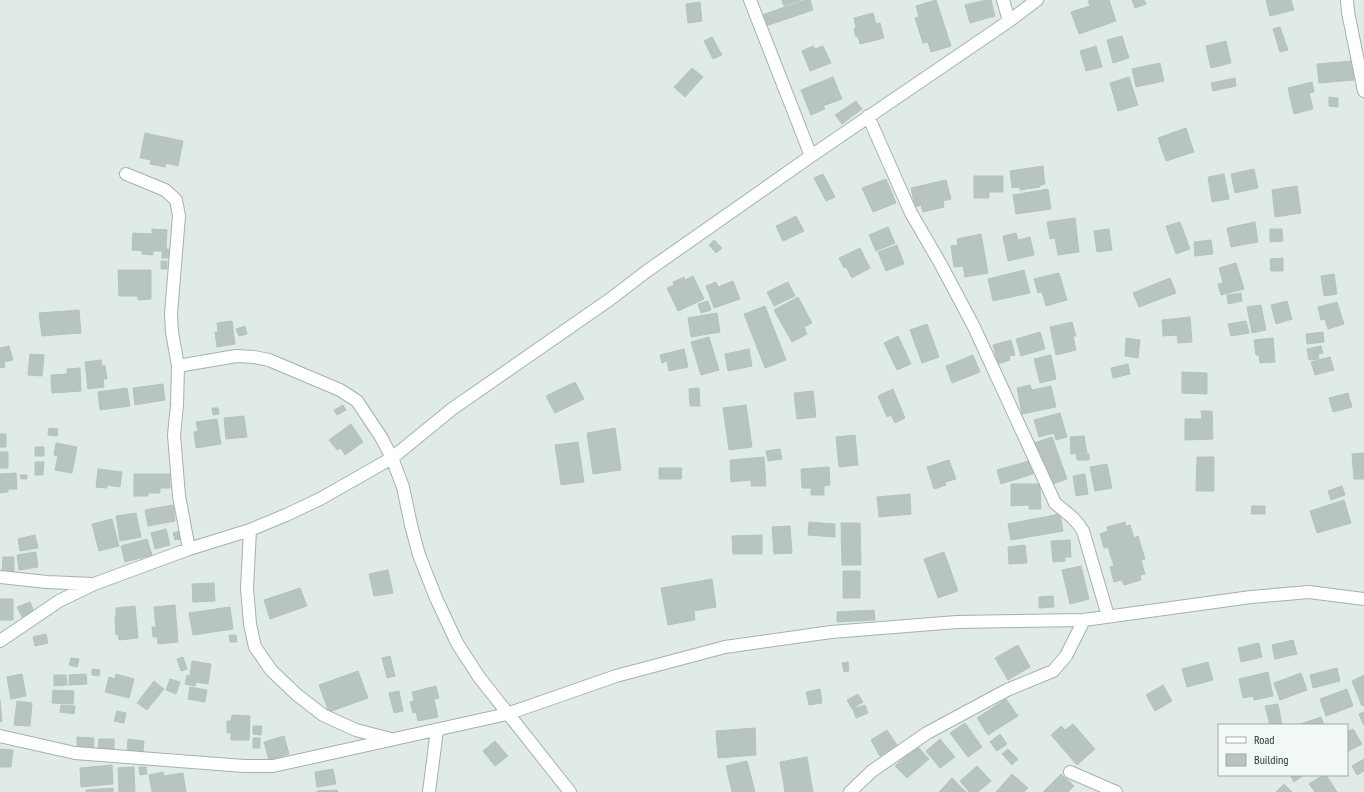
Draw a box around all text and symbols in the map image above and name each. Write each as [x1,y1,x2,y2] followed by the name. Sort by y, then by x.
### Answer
[1218,724,1348,776] legend
[1254,732,1274,747] text: Road
[1254,752,1289,767] text: Building

